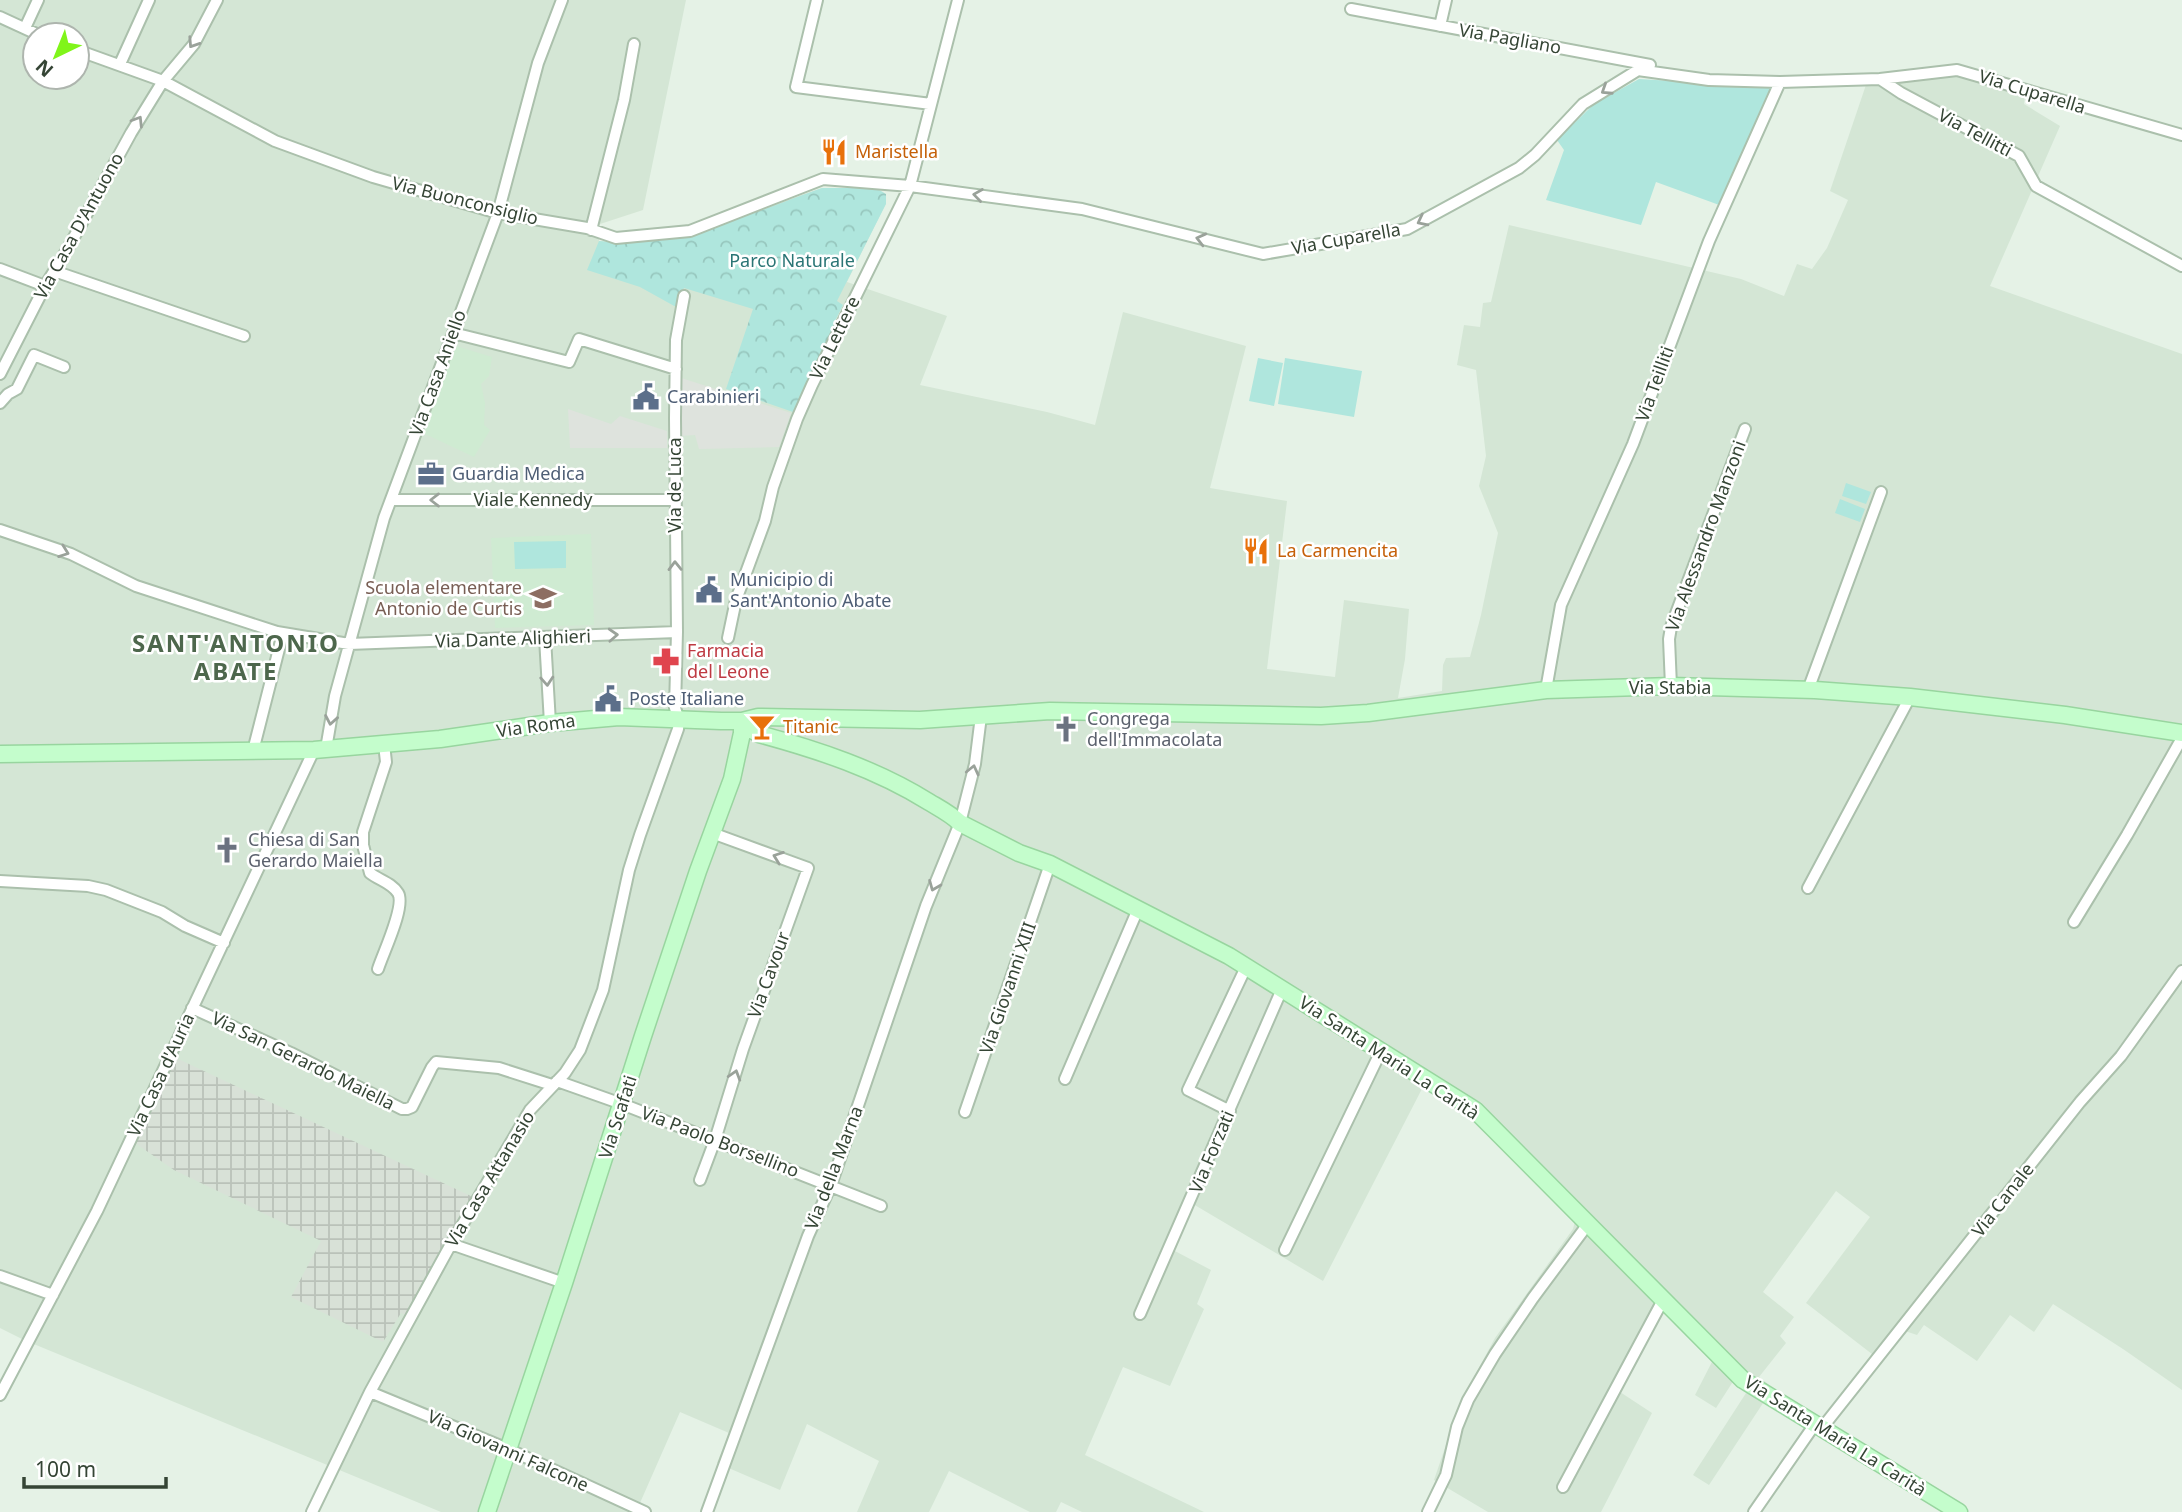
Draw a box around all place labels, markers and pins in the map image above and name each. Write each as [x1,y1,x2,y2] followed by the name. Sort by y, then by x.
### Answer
[819,137,849,167] restaurant icon: Maristella
[855,139,938,163] place label: Maristella
[631,382,661,412] public building icon: Carabinieri
[667,384,759,408] place label: Carabinieri
[416,459,446,489] office icon: Guardia Medica
[452,461,585,485] place label: Guardia Medica
[1241,536,1271,566] restaurant icon: La Carmencita
[1277,538,1398,562] place label: La Carmencita
[730,567,891,612] place label: Municipio di Sant'Antonio Abate
[365,575,522,620] place label: Scuola elementare Antonio de Curtis
[694,575,724,605] public building icon: Municipio di Sant'Antonio Abate
[528,583,558,613] school or university icon: Scuola elementare Antonio de Curtis
[687,638,769,683] place label: Farmacia del Leone
[651,646,681,676] pharmacy icon: Farmacia del Leone
[593,684,623,714] public building icon: Poste Italiane
[629,686,744,710] place label: Poste Italiane
[1087,706,1222,751] place label: Congrega dell'Immacolata
[747,712,777,742] bar icon: Titanic
[783,714,839,738] place label: Titanic
[1051,714,1081,744] church icon: Congrega dell'Immacolata
[248,827,383,872] place label: Chiesa di San Gerardo Maiella
[212,835,242,865] church icon: Chiesa di San Gerardo Maiella

